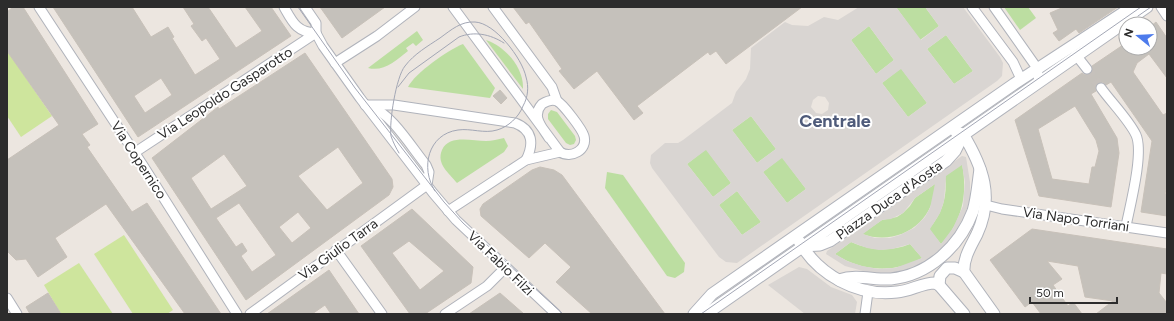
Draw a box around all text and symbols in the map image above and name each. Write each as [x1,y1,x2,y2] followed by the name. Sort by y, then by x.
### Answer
[1118,16,1158,56] north arrow
[1121,27,1136,39] text: N
[155,44,296,143] street label: Via Leopoldo Gasparotto
[799,110,871,132] district label: Centrale
[107,118,170,202] street label: Via Copernico
[833,157,946,243] street label: Piazza Duca d'Aosta
[1022,204,1130,235] street label: Via Napo Torriani
[295,215,381,284] street label: Via Giulio Tarra
[464,228,537,299] street label: Via Fabio Filzi
[1030,279,1117,305] scale bar
[1036,286,1064,300] text: 50 m

